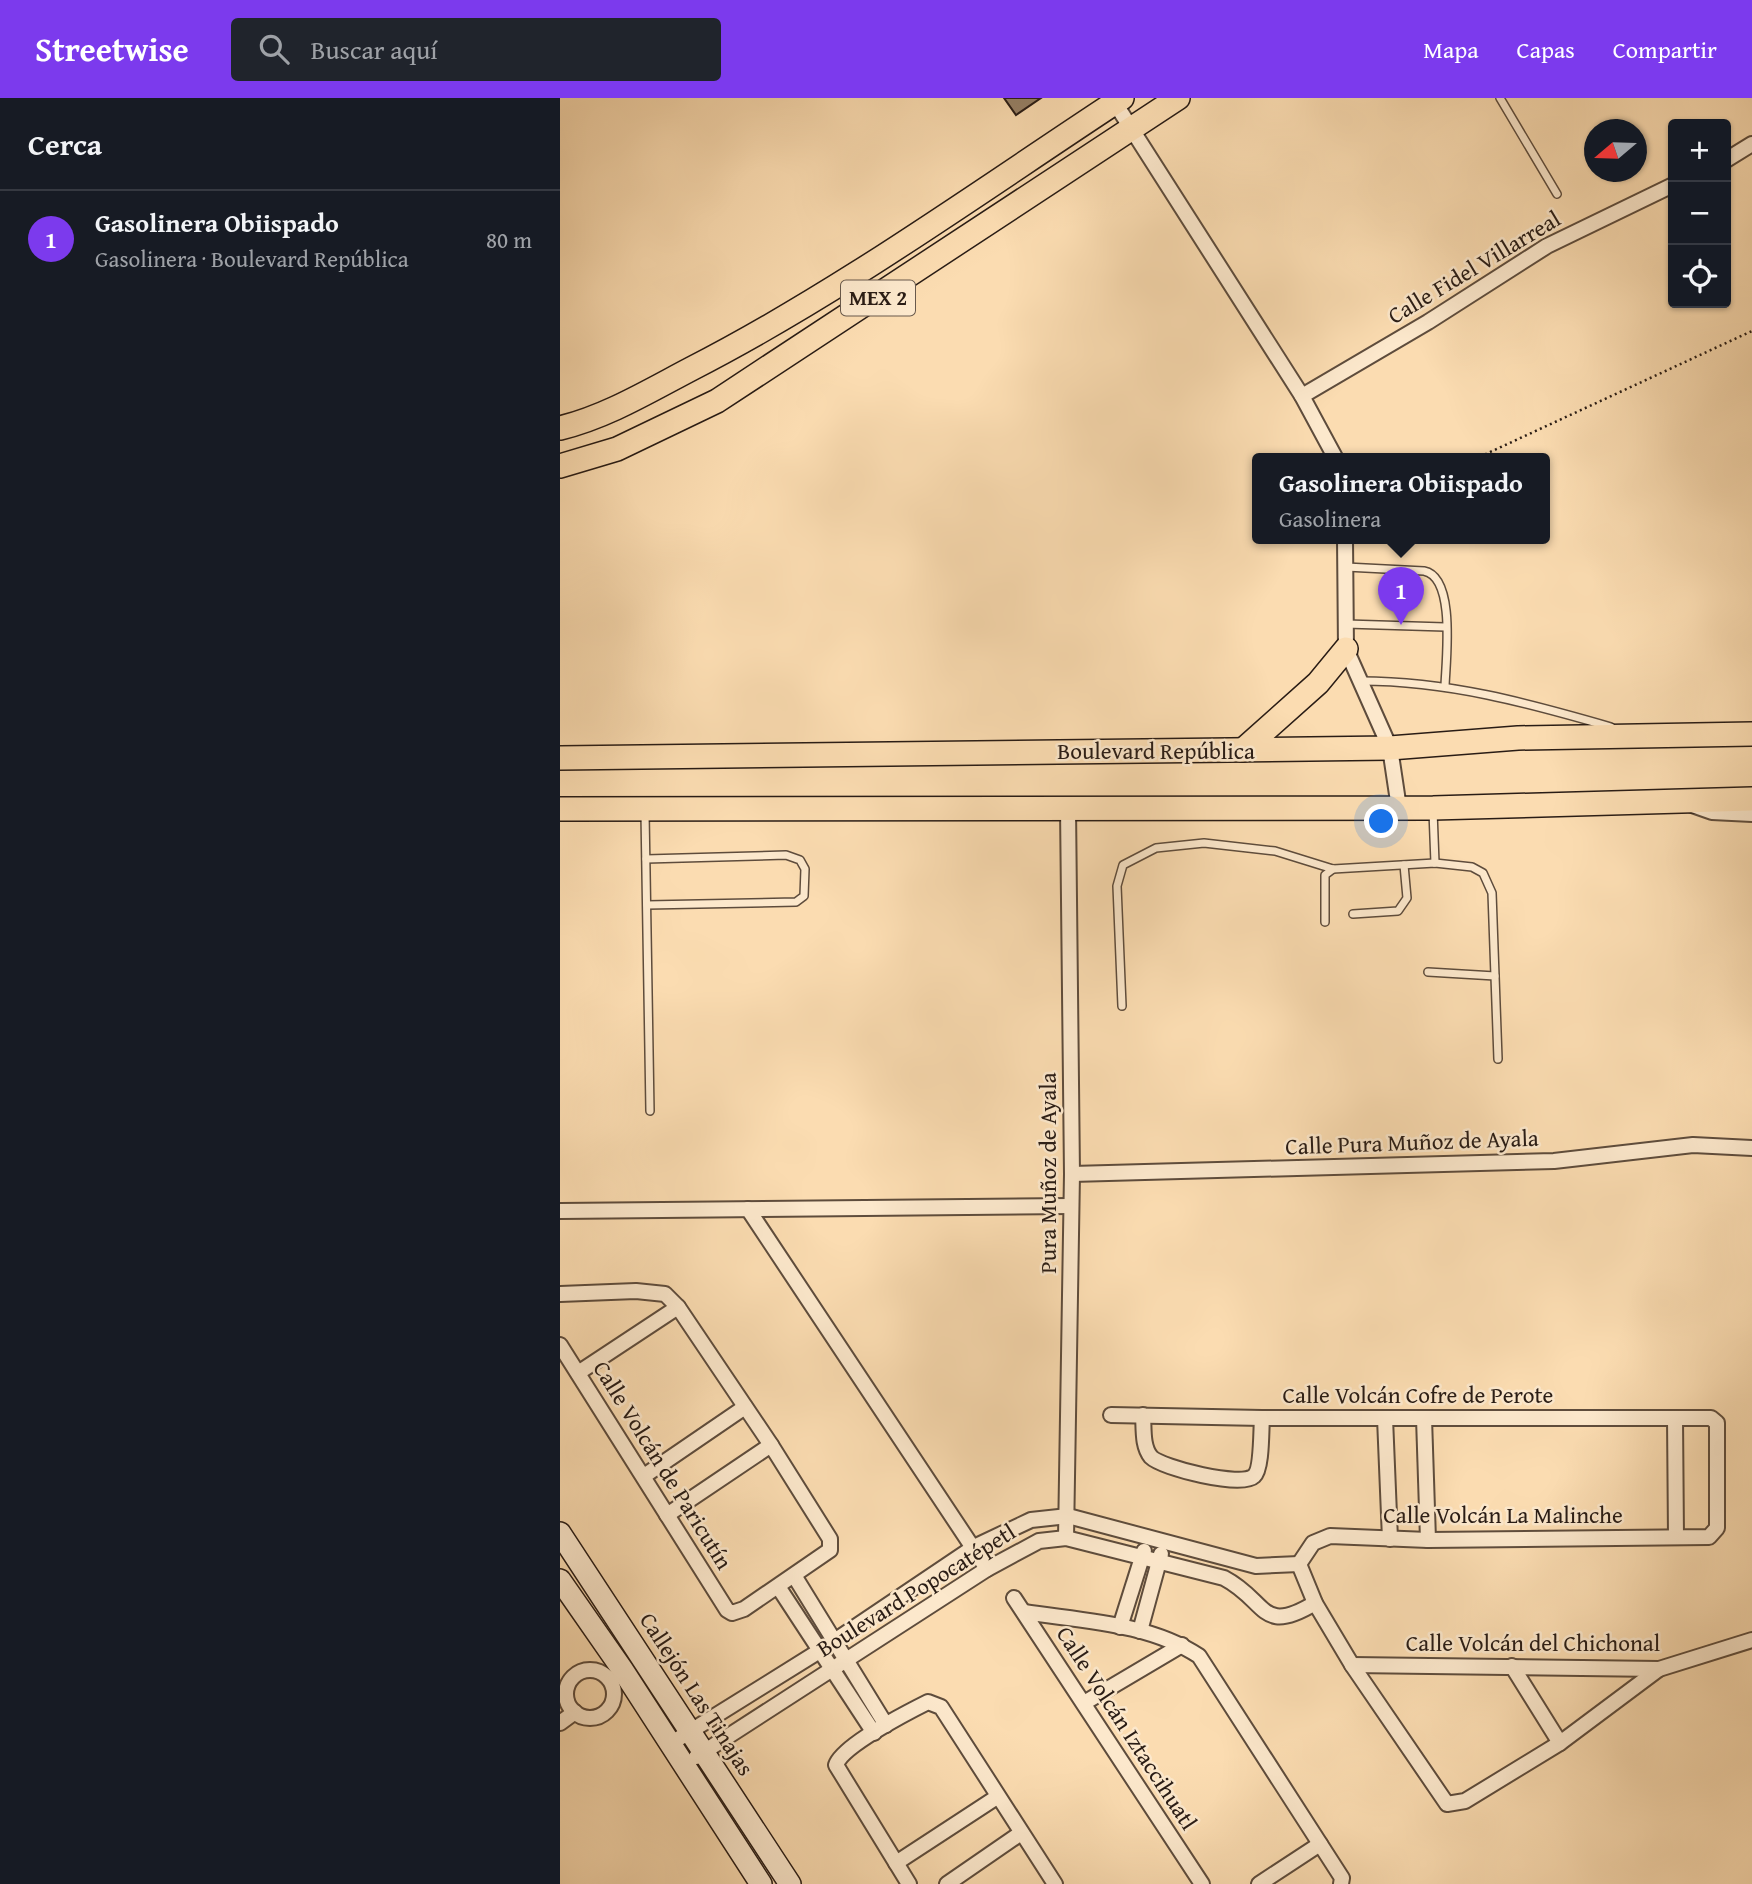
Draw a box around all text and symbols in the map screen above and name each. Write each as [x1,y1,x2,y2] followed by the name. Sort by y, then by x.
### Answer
[231,18,721,81] search box
[35,25,189,73] text: Streetwise
[255,30,293,68] icon: search
[311,30,438,69] text: Buscar aquí
[1423,32,1479,67] text: Mapa
[1517,32,1575,67] text: Capas
[1613,32,1717,67] text: Compartir
[1584,119,1647,182] north arrow
[1668,119,1731,308] map controls
[1668,119,1731,182] button: +
[28,122,102,166] text: Cerca
[1668,182,1731,245] button: −
[1381,202,1566,331] street label: Calle Fidel Villarreal
[95,203,339,242] text: Gasolinera Obiispado
[45,223,57,256] text: 1
[486,223,532,256] text: 80 m
[95,242,409,275] text: Gasolinera · Boulevard República
[1668,245,1731,308] button: locate
[841,280,915,316] road number: MEX 2
[1252,453,1550,544] popup
[1279,463,1523,502] text: Gasolinera Obiispado
[1279,502,1381,535] text: Gasolinera
[1378,567,1424,625] pin: 1
[1057,734,1255,767] street label: Boulevard República
[1364,804,1398,838] your location
[1031,1072,1064,1274] street label: Pura Muñoz de Ayala
[1285,1121,1539,1162] street label: Calle Pura Muñoz de Ayala
[586,1354,741,1576] street label: Calle Volcán de Paricutín
[1283,1378,1553,1411] street label: Calle Volcán Cofre de Perote
[1383,1498,1623,1531] street label: Calle Volcán La Malinche
[810,1515,1022,1664] street label: Boulevard Popocatépetl
[632,1606,763,1782] street label: Callejón Las Tinajas
[1049,1619,1206,1836] street label: Calle Volcán Iztaccihuatl
[1406,1626,1660,1659] street label: Calle Volcán del Chichonal

